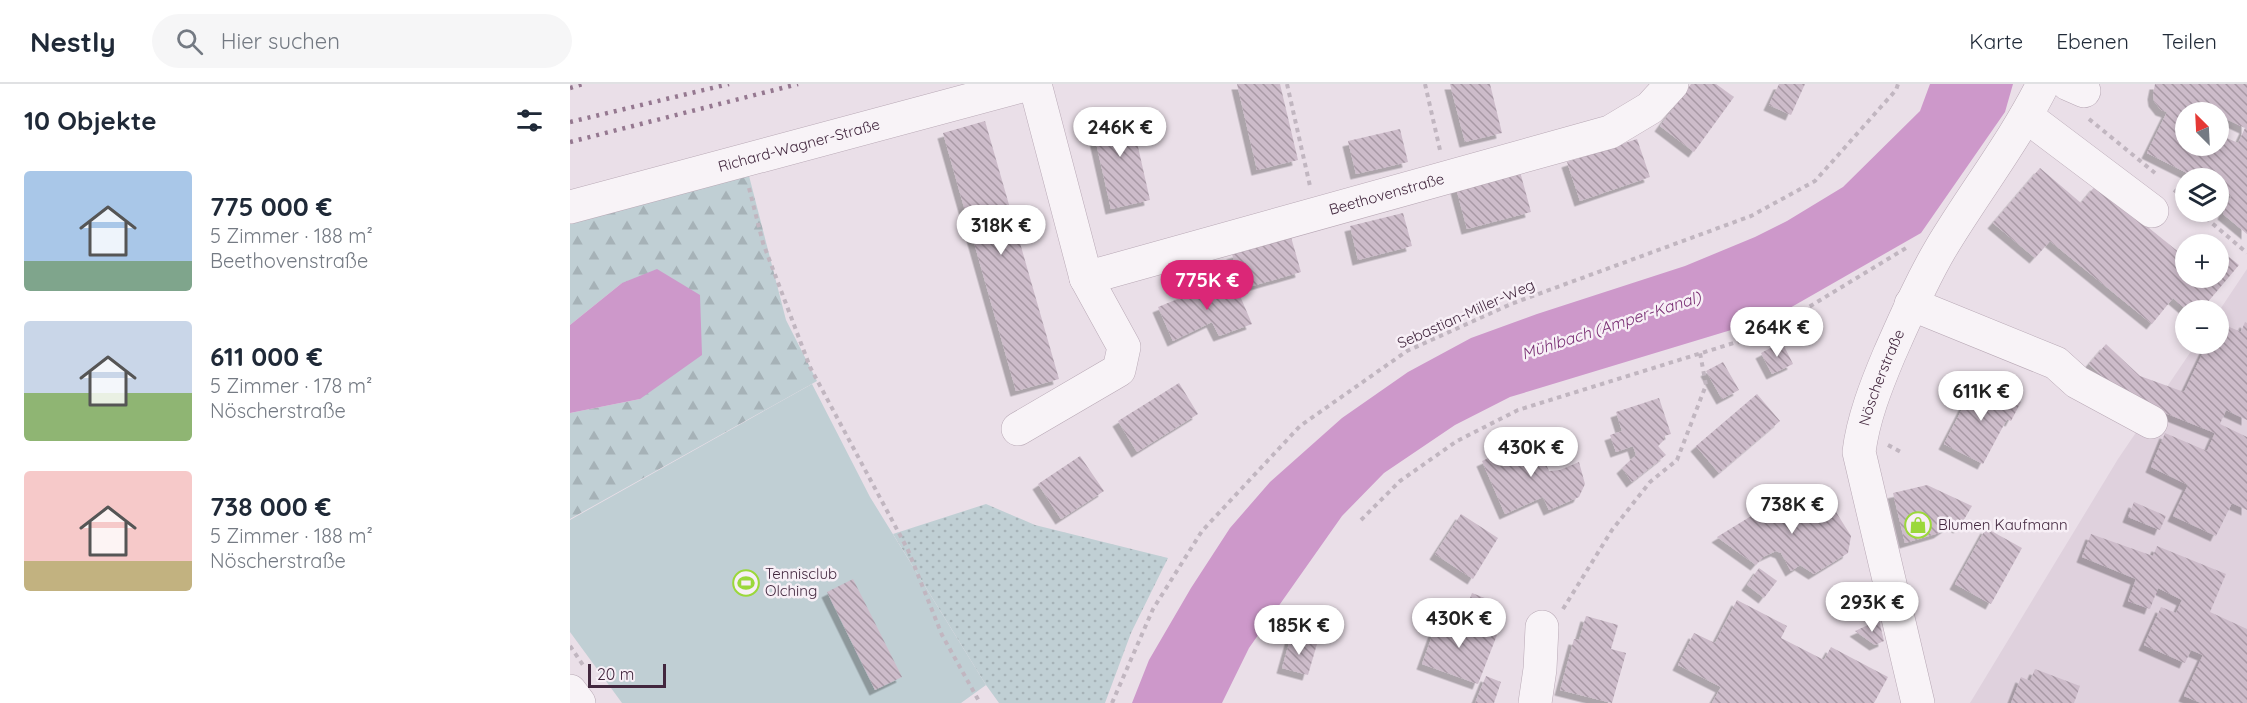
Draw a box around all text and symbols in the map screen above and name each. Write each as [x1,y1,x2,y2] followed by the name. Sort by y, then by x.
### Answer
[152,14,572,68] search box
[30,24,116,59] text: Nestly
[173,25,206,58] icon: search
[221,27,340,55] text: Hier suchen
[1969,28,2023,54] text: Karte
[2056,28,2129,54] text: Ebenen
[2162,28,2217,54] text: Teilen
[2175,102,2229,156] north arrow
[2175,102,2229,354] map controls
[24,104,157,137] text: 10 Objekte
[513,104,546,137] icon: filters
[1071,107,1169,158] pin: 246K €
[716,114,882,176] street label: Richard-Wagner-Straße
[1087,114,1153,139] text: 246K €
[2175,168,2229,222] button: layers
[1327,169,1446,219] street label: Beethovenstraße
[210,190,332,223] text: 775 000 €
[72,195,144,267] icon: home
[952,205,1050,256] pin: 318K €
[971,212,1031,237] text: 318K €
[210,223,373,248] text: 5 Zimmer · 188 m²
[2175,234,2229,288] button: +
[210,248,368,273] text: Beethovenstraße
[1158,260,1256,311] pin: 775K €
[1175,267,1239,292] text: 775K €
[1394,275,1538,352] street label: Sebastian-Miller-Weg
[1519,286,1704,363] water label: Mühlbach (Amper-Kanal)
[2175,300,2229,354] button: −
[1728,307,1826,358] pin: 264K €
[1744,314,1810,339] text: 264K €
[1854,326,1908,428] street label: Nöscherstraße
[210,340,323,373] text: 611 000 €
[72,345,144,417] icon: home
[1932,371,2030,422] pin: 611K €
[210,373,372,398] text: 5 Zimmer · 178 m²
[1952,378,2010,403] text: 611K €
[210,398,346,423] text: Nöscherstraße
[1482,427,1580,478] pin: 430K €
[1498,434,1564,459] text: 430K €
[1743,484,1841,535] pin: 738K €
[210,490,331,523] text: 738 000 €
[1760,491,1824,516] text: 738K €
[72,495,144,567] icon: home
[1903,510,1933,540] shop icon: Blumen Kaufmann
[1938,515,2068,534] place label: Blumen Kaufmann
[210,523,373,548] text: 5 Zimmer · 188 m²
[210,548,346,573] text: Nöscherstraße
[765,564,837,600] place label: Tennisclub Olching
[731,568,761,598] sports icon: Tennisclub Olching
[1823,582,1921,633] pin: 293K €
[1840,589,1904,614] text: 293K €
[1410,598,1508,649] pin: 430K €
[1250,605,1348,656] pin: 185K €
[1426,605,1492,630] text: 430K €
[1268,612,1330,637] text: 185K €
[588,661,666,688] scale bar
[597,664,634,684] text: 20 m

